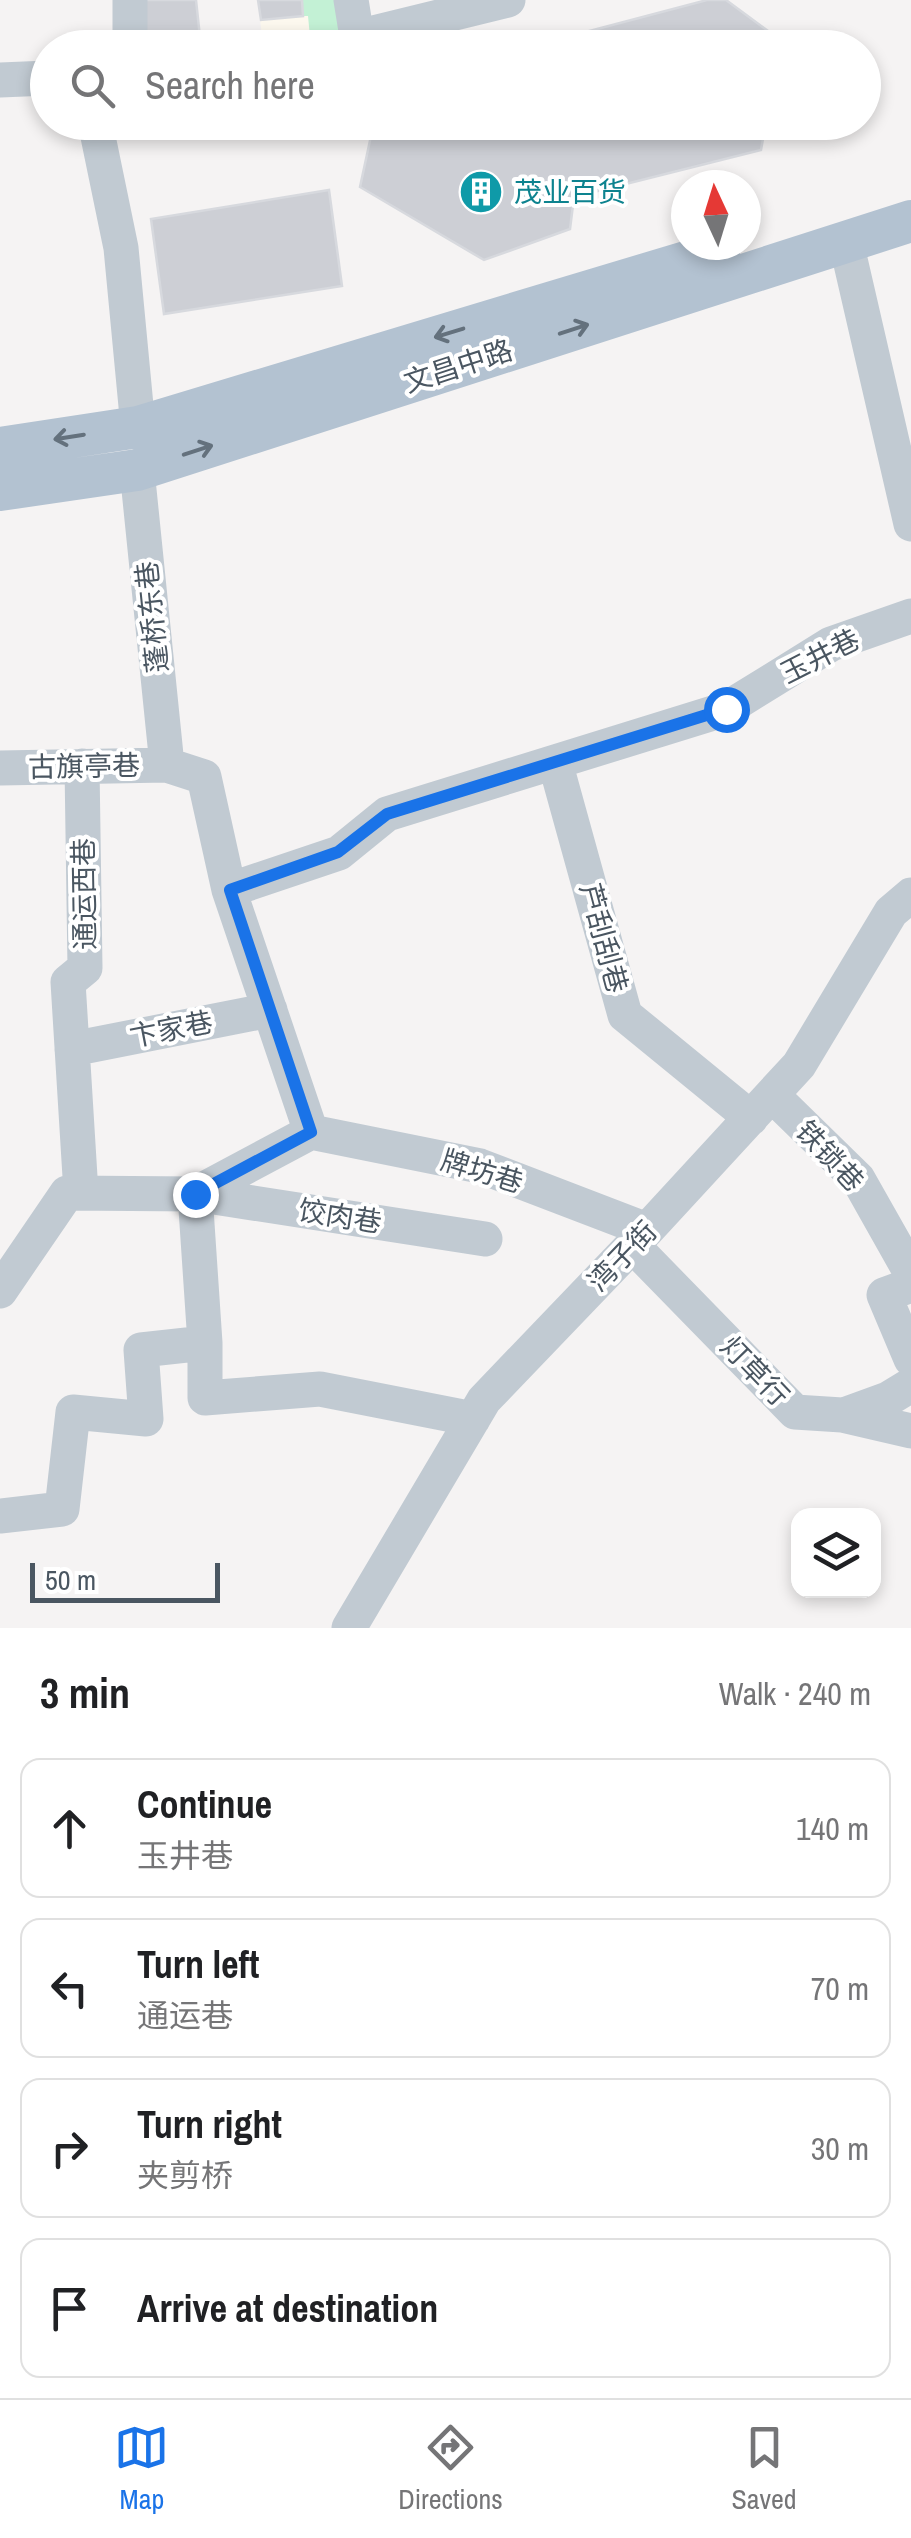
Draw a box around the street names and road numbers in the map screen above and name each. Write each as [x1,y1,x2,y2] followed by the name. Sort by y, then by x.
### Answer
[399,331,517,401] street label: 文昌中路
[127,559,177,675] street label: 蓬桥东巷
[774,620,866,692] street label: 玉井巷
[28,746,140,786] street label: 古旗亭巷
[64,838,104,950] street label: 通运西巷
[571,879,637,997] street label: 芦刮刮巷
[126,1002,216,1056] street label: 卞家巷
[787,1112,873,1200] street label: 铁锁巷
[436,1141,528,1201] street label: 牌坊巷
[296,1191,384,1241] street label: 饺肉巷
[579,1213,665,1299] street label: 湾子街
[712,1328,798,1414] street label: 灯草行

